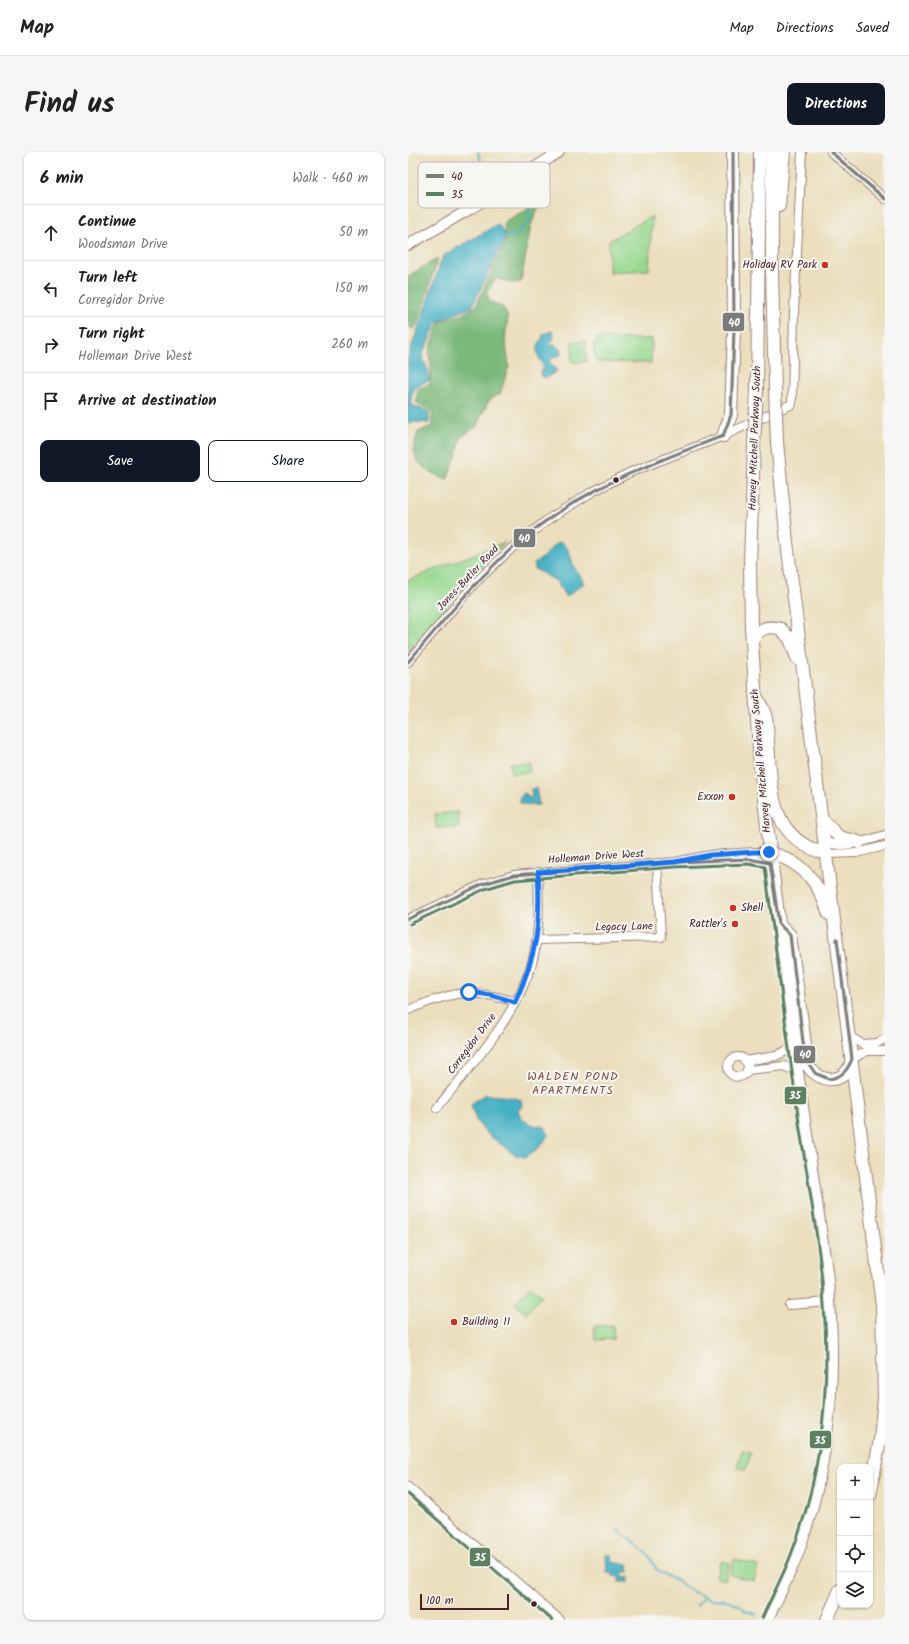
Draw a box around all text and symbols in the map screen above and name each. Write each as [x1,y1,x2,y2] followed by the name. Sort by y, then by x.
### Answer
[20,13,54,43] text: Map
[729,17,754,39] text: Map
[776,17,834,39] text: Directions
[856,17,889,39] text: Saved
[24,82,115,127] text: Find us
[787,83,885,125] button: Directions
[418,162,550,208] legend
[40,165,84,192] text: 6 min
[292,168,368,189] text: Walk · 460 m
[451,168,463,186] text: 40
[451,186,464,204] text: 35
[78,210,136,234] text: Continue
[40,222,62,244] icon: ahead
[339,222,368,243] text: 50 m
[78,234,168,255] text: Woodsman Drive
[742,256,818,274] place label: Holiday RV Park
[820,260,830,270] marker: Holiday RV Park
[78,266,138,290] text: Turn left
[40,278,62,300] icon: left
[335,278,368,299] text: 150 m
[78,290,164,311] text: Corregidor Drive
[722,312,745,332] line badge: 40
[728,314,740,332] text: 40
[78,322,145,346] text: Turn right
[40,334,62,356] icon: right
[331,334,368,355] text: 260 m
[78,346,192,367] text: Holleman Drive West
[743,365,767,511] street label: Harvey Mitchell Parkway South
[78,389,217,413] text: Arrive at destination
[40,390,62,412] icon: arrive
[40,440,200,482] button: Save
[208,440,368,482] button: Share
[611,475,621,485] unlabelled marker
[513,528,536,548] line badge: 40
[518,530,530,548] text: 40
[432,540,504,615] street label: Jones-Butler Road
[746,688,776,834] street label: Harvey Mitchell Parkway South
[697,788,724,806] place label: Exxon
[727,792,737,802] marker: Exxon
[760,843,778,861] route end
[547,845,646,869] street label: Holleman Drive West
[741,899,763,917] place label: Shell
[728,903,738,913] marker: Shell
[689,915,727,933] place label: Rattler's
[595,917,653,937] street label: Legacy Lane
[730,919,740,929] marker: Rattler's
[460,983,478,1001] route start
[443,1009,501,1079] street label: Corregidor Drive
[793,1045,816,1064] line badge: 40
[799,1046,811,1064] text: 40
[527,1067,619,1100] district label: WALDEN POND APARTMENTS
[784,1086,807,1105] line badge: 35
[788,1087,802,1105] text: 35
[462,1313,510,1331] place label: Building 11
[449,1317,459,1327] marker: Building 11
[809,1430,832,1449] line badge: 35
[813,1432,827,1450] text: 35
[837,1464,873,1608] map controls
[837,1464,873,1500] button: +
[837,1500,873,1536] button: −
[837,1536,873,1572] button: locate
[469,1547,491,1567] line badge: 35
[473,1549,487,1567] text: 35
[837,1572,873,1608] button: layers
[420,1592,509,1611] scale bar
[426,1592,454,1610] text: 100 m
[529,1599,539,1609] unlabelled marker

